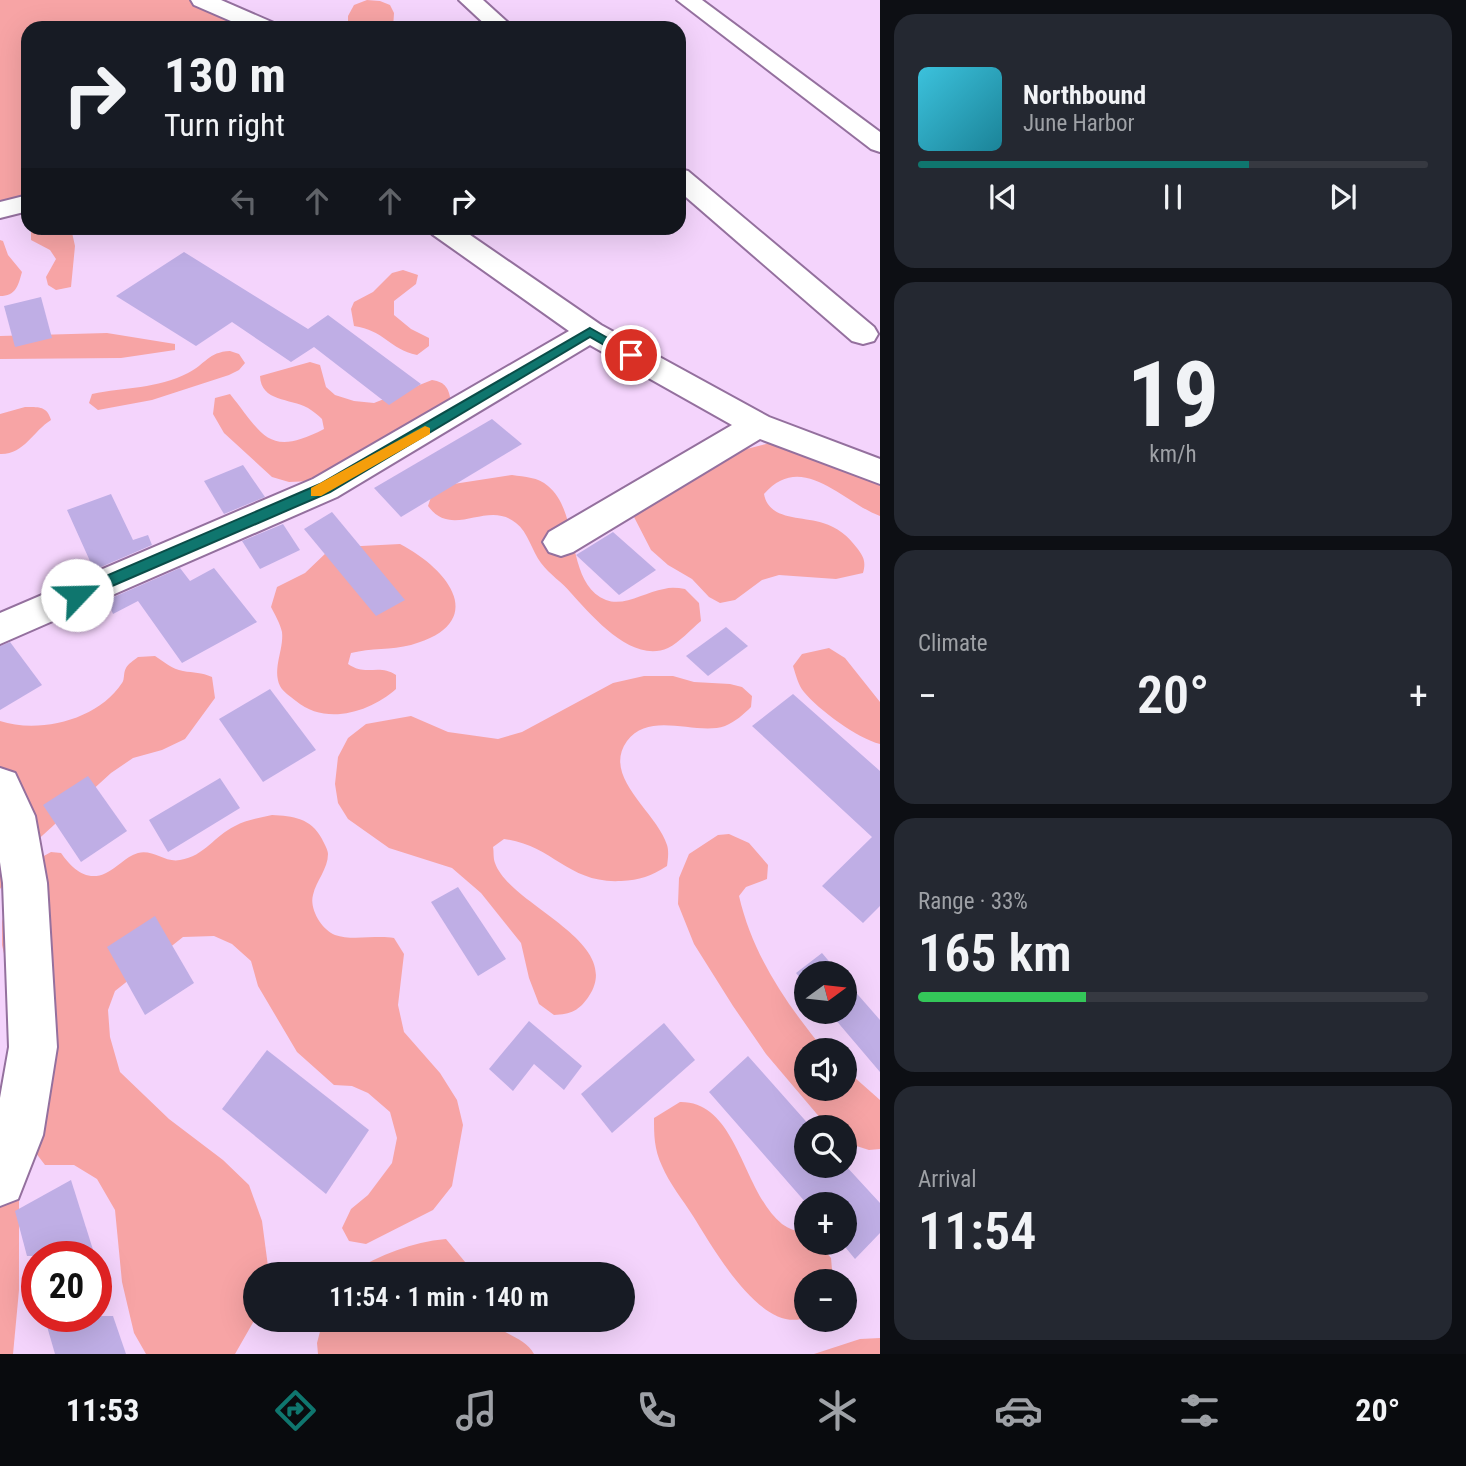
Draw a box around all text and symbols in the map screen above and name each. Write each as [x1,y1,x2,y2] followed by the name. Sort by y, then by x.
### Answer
[164,47,286,104] text: 130 m
[49,49,140,140] icon: right
[1023,80,1146,110] text: Northbound
[164,106,285,144] text: Turn right
[1023,110,1135,137] text: June Harbor
[984,178,1022,216] icon: previous
[1154,178,1192,216] icon: pause
[1324,178,1362,216] icon: next
[225,182,263,220] icon: left
[298,182,336,220] icon: ahead
[371,182,409,220] icon: ahead
[444,182,482,220] icon: right
[601,325,661,385] pin
[612,336,650,374] icon: arrive
[1127,342,1219,448] text: 19
[1149,441,1197,468] text: km/h
[40,558,114,632] position arrow
[918,630,988,657] text: Climate
[1137,665,1209,726] text: 20°
[918,674,937,718] text: −
[1409,674,1428,718] text: +
[918,888,1028,915] text: Range · 33%
[918,923,1072,984] text: 165 km
[794,961,858,1024] north arrow
[794,961,857,1332] map controls
[794,1038,857,1101] button: sound
[794,1115,857,1178] button: search
[918,1166,977,1193] text: Arrival
[794,1192,857,1255] button: +
[918,1201,1036,1262] text: 11:54
[21,1241,112,1332] speed limit sign: 20
[794,1269,857,1332] button: −
[329,1282,549,1312] text: 11:54 · 1 min · 140 m
[271,1386,320,1435] icon: directions
[452,1386,501,1435] icon: music
[632,1386,681,1435] icon: phone
[813,1386,862,1435] icon: climate
[994,1386,1043,1435] icon: car
[1175,1386,1224,1435] icon: filters
[66,1391,139,1429] text: 11:53
[1355,1391,1400,1429] text: 20°

